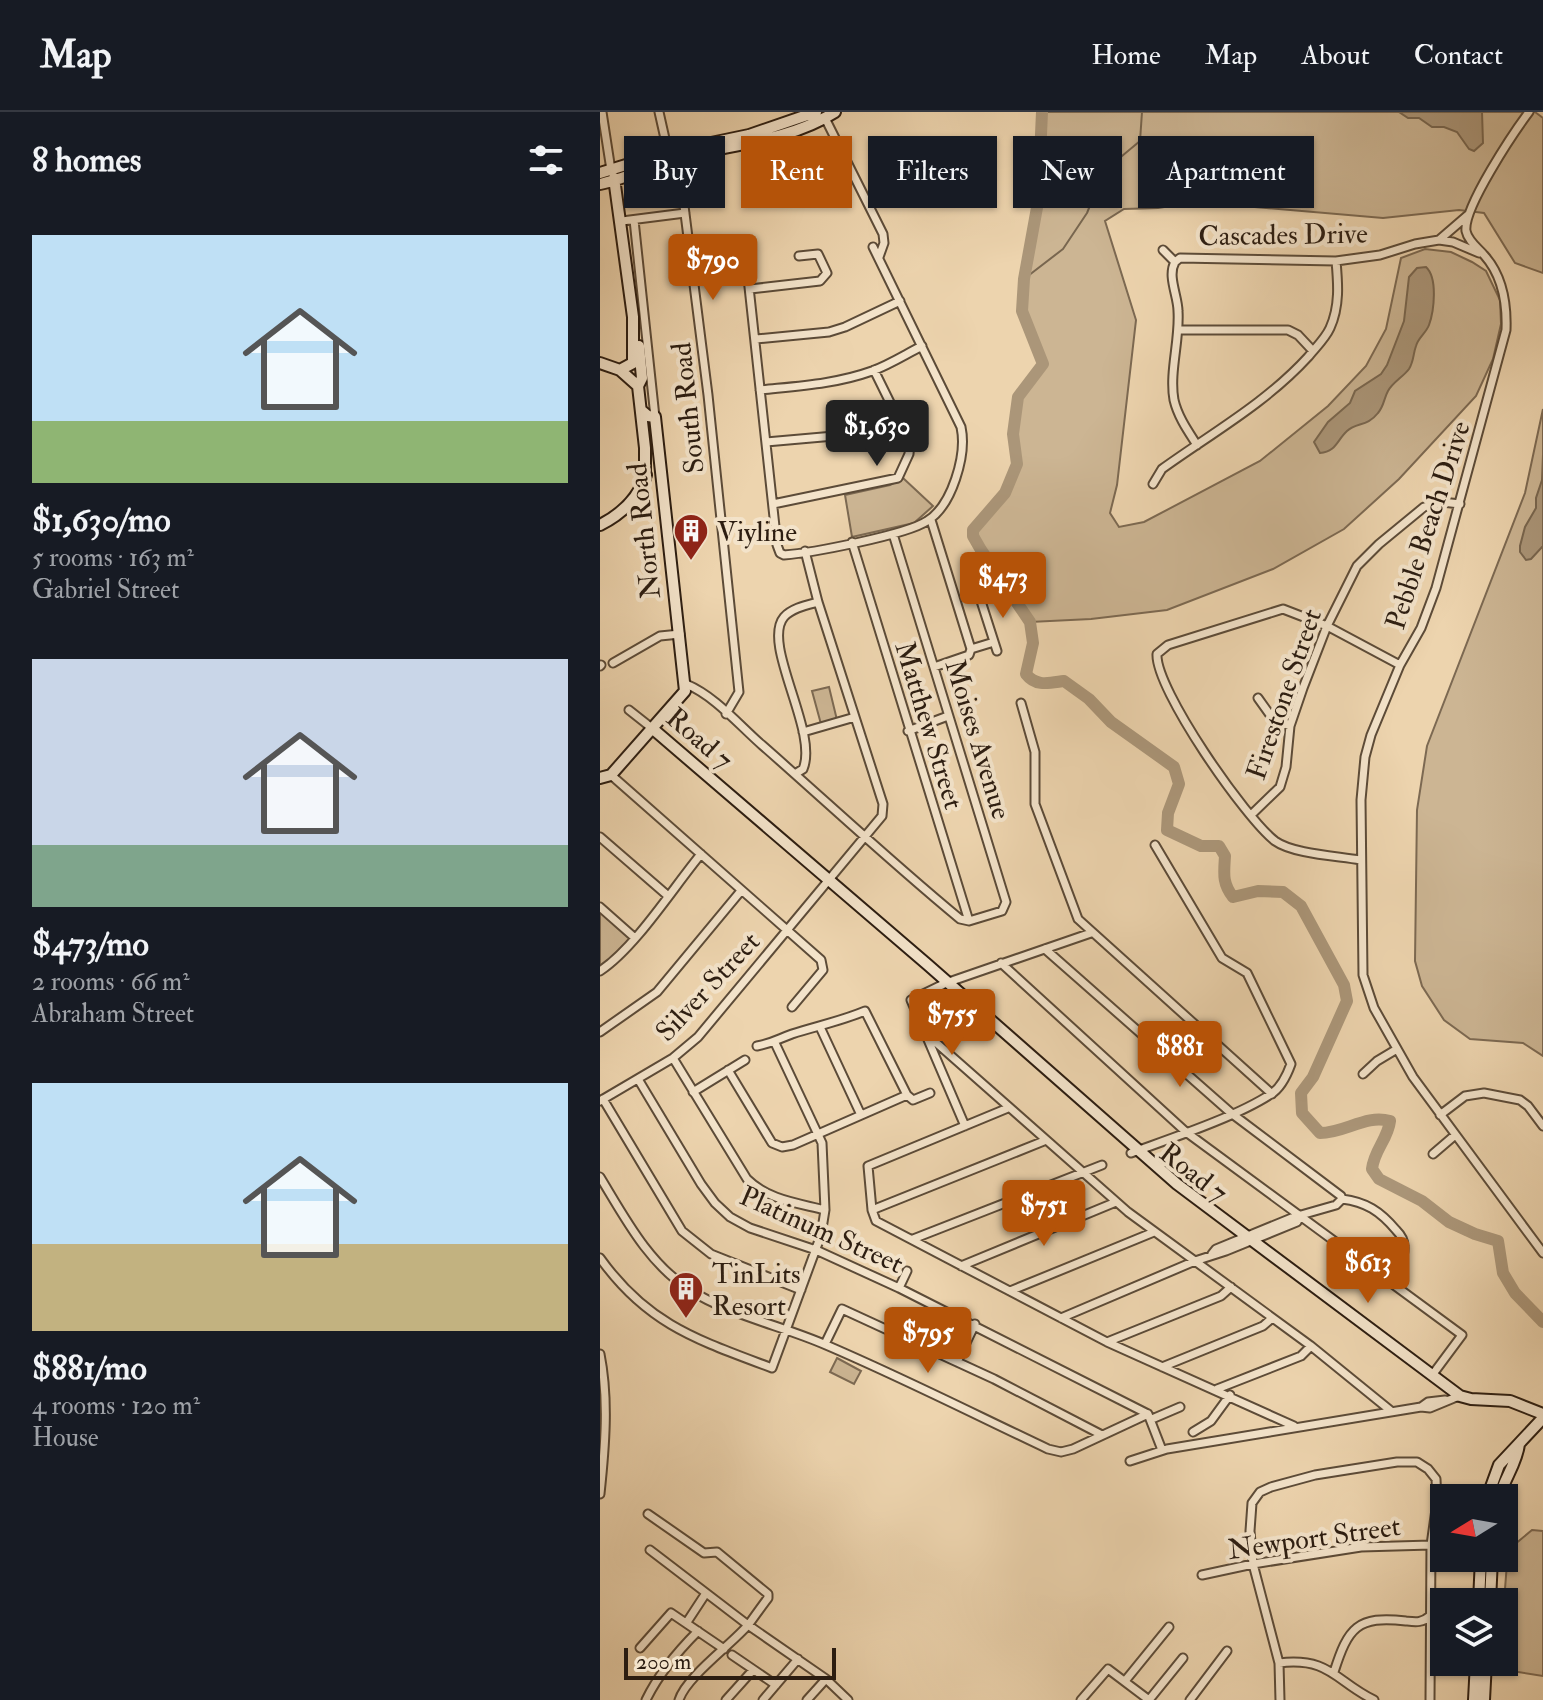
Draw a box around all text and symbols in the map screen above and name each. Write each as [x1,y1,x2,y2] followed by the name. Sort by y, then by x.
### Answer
[40,31,111,79] text: Map
[1091,38,1161,73] text: Home
[1205,38,1257,73] text: Map
[1301,38,1370,73] text: About
[1414,38,1503,73] text: Contact
[624,136,725,208] chip: Buy
[741,136,852,208] chip: Rent
[868,136,997,208] chip: Filters
[1013,136,1122,208] chip: New
[1138,136,1314,208] chip: Apartment
[524,138,568,182] icon: filters
[32,139,141,182] text: 8 homes
[1198,217,1368,254] street label: Cascades Drive
[666,234,760,302] pin: $790
[686,244,740,276] text: $790
[228,287,372,431] icon: home
[664,340,713,475] street label: South Road
[812,400,942,468] pin: $1,630
[844,410,910,442] text: $1,630
[1378,417,1479,634] street label: Pebble Beach Drive
[620,461,669,601] street label: North Road
[32,499,171,542] text: $1,630/mo
[672,512,710,562] building icon: Viyline
[717,515,797,550] place label: Viyline
[32,542,194,574] text: 5 rooms · 163 m²
[956,552,1050,620] pin: $473
[978,562,1028,594] text: $473
[32,574,179,606] text: Gabriel Street
[1239,604,1330,785] street label: Firestone Street
[886,637,971,814] street label: Matthew Street
[937,655,1019,824] street label: Moises Avenue
[658,701,740,778] street label: Road 7
[228,711,372,855] icon: home
[32,923,149,966] text: $473/mo
[648,925,768,1049] street label: Silver Street
[32,966,190,998] text: 2 rooms · 66 m²
[905,989,999,1057] pin: $755
[32,998,194,1030] text: Abraham Street
[927,999,977,1031] text: $755
[1133,1021,1227,1089] pin: $881
[1156,1031,1204,1063] text: $881
[228,1135,372,1279] icon: home
[1152,1136,1234,1211] street label: Road 7
[734,1179,909,1282] street label: Platinum Street
[997,1180,1091,1248] pin: $751
[1020,1190,1068,1222] text: $751
[1321,1237,1415,1305] pin: $613
[1345,1247,1392,1279] text: $613
[712,1257,801,1324] place label: TinLits Resort
[667,1270,705,1320] building icon: TinLits Resort
[881,1307,975,1375] pin: $795
[902,1317,954,1349] text: $795
[32,1347,147,1390] text: $881/mo
[32,1390,200,1422] text: 4 rooms · 120 m²
[32,1422,99,1454] text: House
[1430,1484,1518,1572] north arrow
[1430,1484,1518,1676] map controls
[1226,1509,1403,1568] street label: Newport Street
[1430,1588,1518,1676] button: layers
[624,1644,836,1680] scale bar
[636,1648,691,1676] text: 200 m

